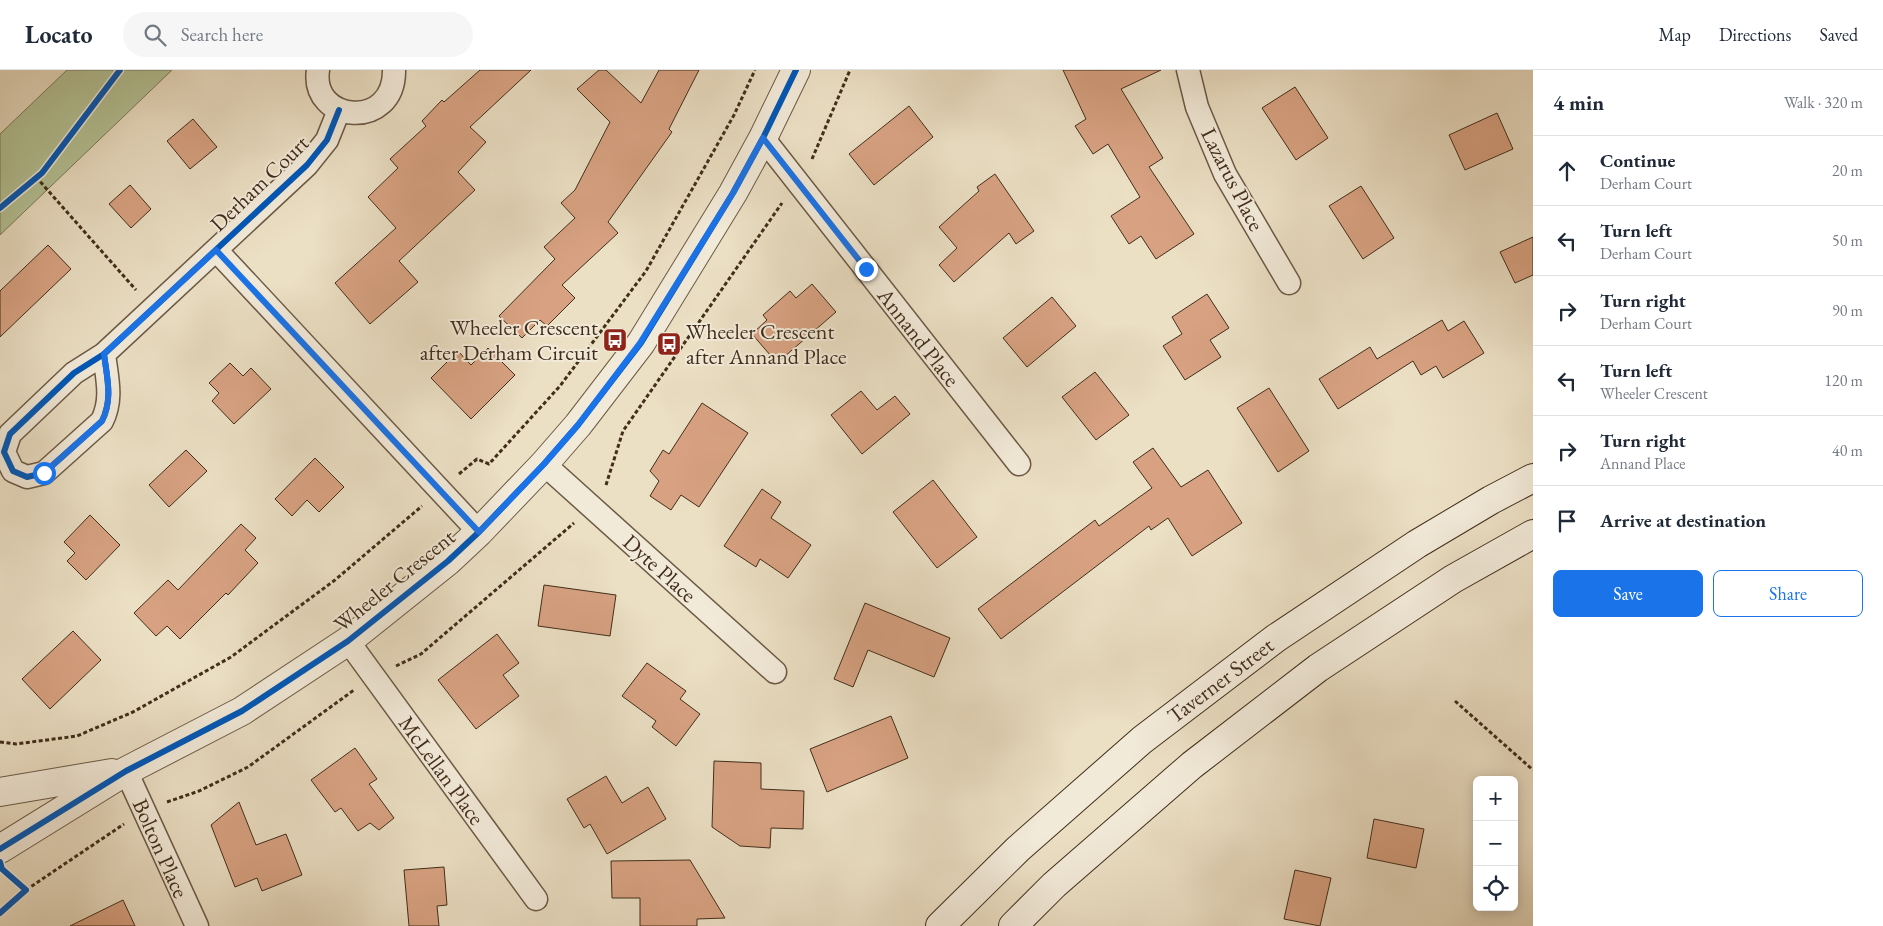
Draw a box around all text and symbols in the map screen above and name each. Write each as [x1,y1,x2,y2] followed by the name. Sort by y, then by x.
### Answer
[123,12,473,57] search box
[25,19,93,50] text: Locato
[141,21,169,49] icon: search
[181,22,263,47] text: Search here
[1659,23,1691,46] text: Map
[1719,23,1791,46] text: Directions
[1819,23,1858,46] text: Saved
[1553,89,1604,116] text: 4 min
[1784,92,1863,113] text: Walk · 320 m
[1194,123,1271,236] street label: Lazarus Place
[204,129,315,238] street label: Derham Court
[1600,148,1675,173] text: Continue
[1553,157,1581,185] icon: ahead
[1832,160,1863,181] text: 20 m
[1600,173,1692,194] text: Derham Court
[1600,218,1672,243] text: Turn left
[1553,227,1581,255] icon: left
[1832,230,1863,251] text: 50 m
[1600,243,1692,264] text: Derham Court
[855,258,878,281] route end
[870,281,967,393] street label: Annand Place
[1600,288,1686,313] text: Turn right
[1553,297,1581,325] icon: right
[1832,300,1863,321] text: 90 m
[420,313,598,367] place label: Wheeler Crescent after Derham Circuit
[1600,313,1692,334] text: Derham Court
[686,317,847,371] place label: Wheeler Crescent after Annand Place
[602,327,628,353] bus stop icon: Wheeler Crescent after Derham Circuit
[656,331,682,357] bus stop icon: Wheeler Crescent after Annand Place
[1600,358,1672,383] text: Turn left
[1553,367,1581,395] icon: left
[1824,370,1863,391] text: 120 m
[1600,383,1708,404] text: Wheeler Crescent
[1600,428,1686,453] text: Turn right
[1553,437,1581,465] icon: right
[1832,440,1863,461] text: 40 m
[1600,453,1686,474] text: Annand Place
[33,462,56,485] route start
[1553,507,1581,535] icon: arrive
[1600,508,1766,533] text: Arrive at destination
[328,522,461,638] street label: Wheeler Crescent
[617,528,703,609] street label: Dyte Place
[1553,570,1703,617] button: Save
[1713,570,1863,617] button: Share
[1161,631,1279,730] street label: Taverner Street
[392,710,491,831] street label: McLellan Place
[1473,776,1518,911] map controls
[1473,776,1518,821] button: +
[126,794,195,903] street label: Bolton Place
[1473,821,1518,866] button: −
[1473,866,1518,911] button: locate

